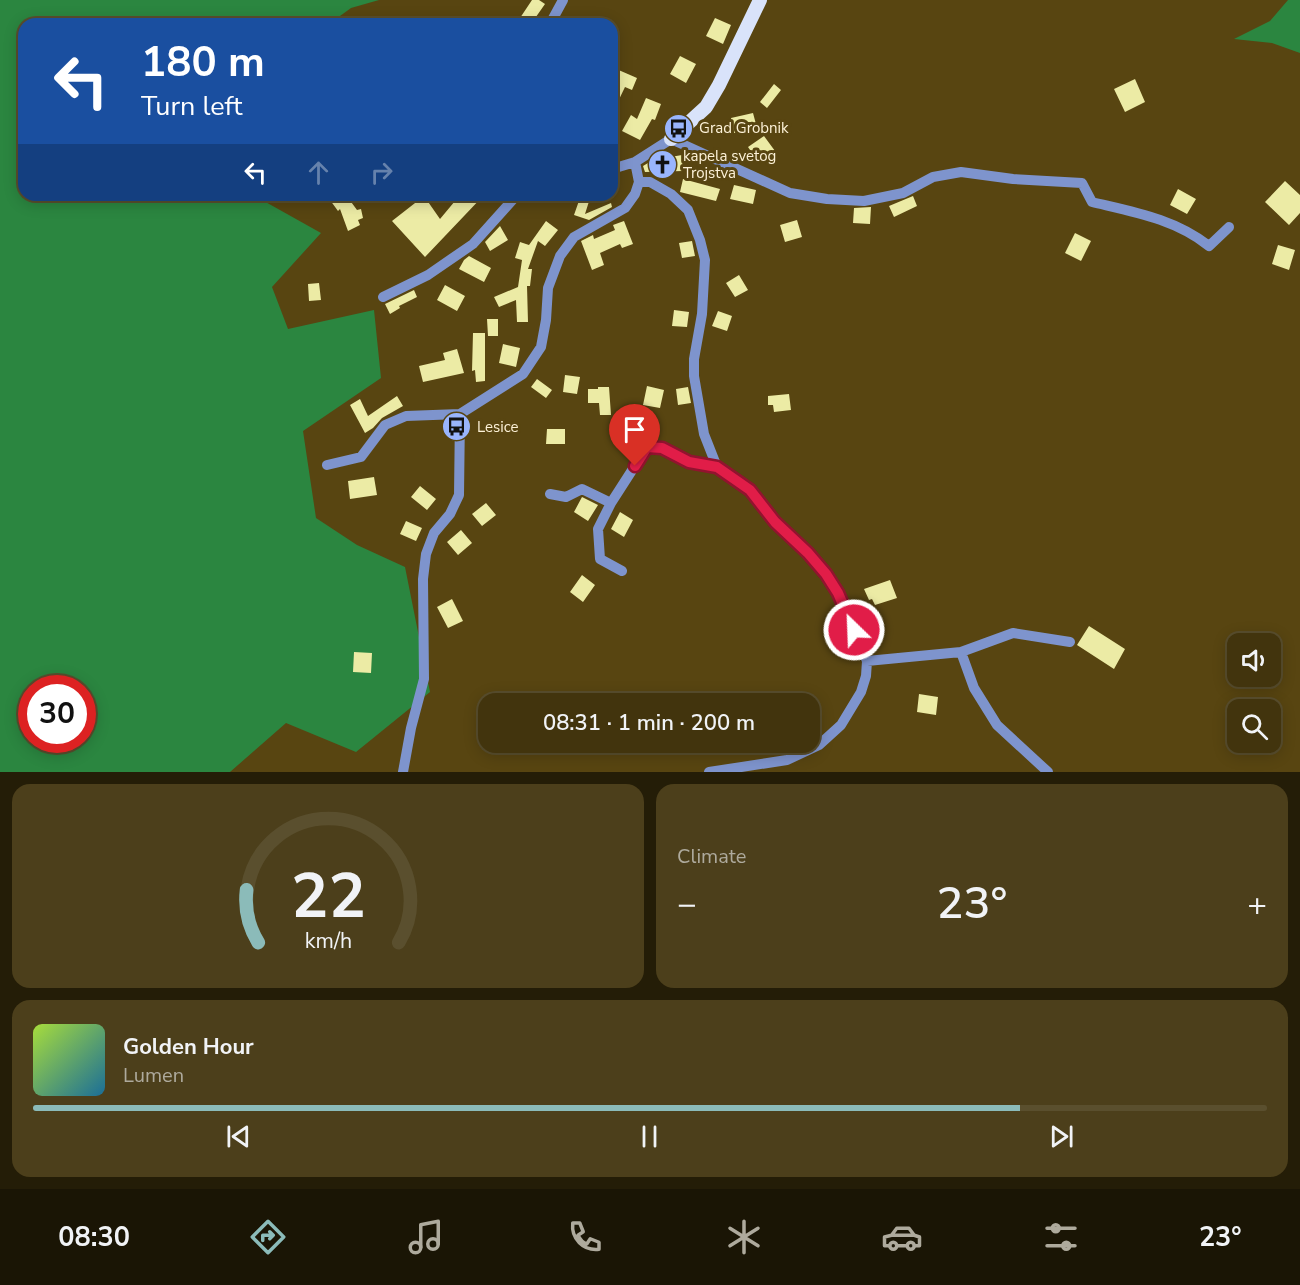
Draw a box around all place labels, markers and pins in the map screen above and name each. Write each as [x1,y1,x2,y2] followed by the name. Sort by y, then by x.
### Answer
[662,112,694,144] bus stop icon: Grad Grobnik
[699,118,789,138] place label: Grad Grobnik
[683,146,776,183] place label: kapela svetog Trojstva
[646,149,678,181] church icon: kapela svetog Trojstva
[609,404,660,466] pin
[440,411,472,443] bus stop icon: Lesice
[477,417,519,437] place label: Lesice

